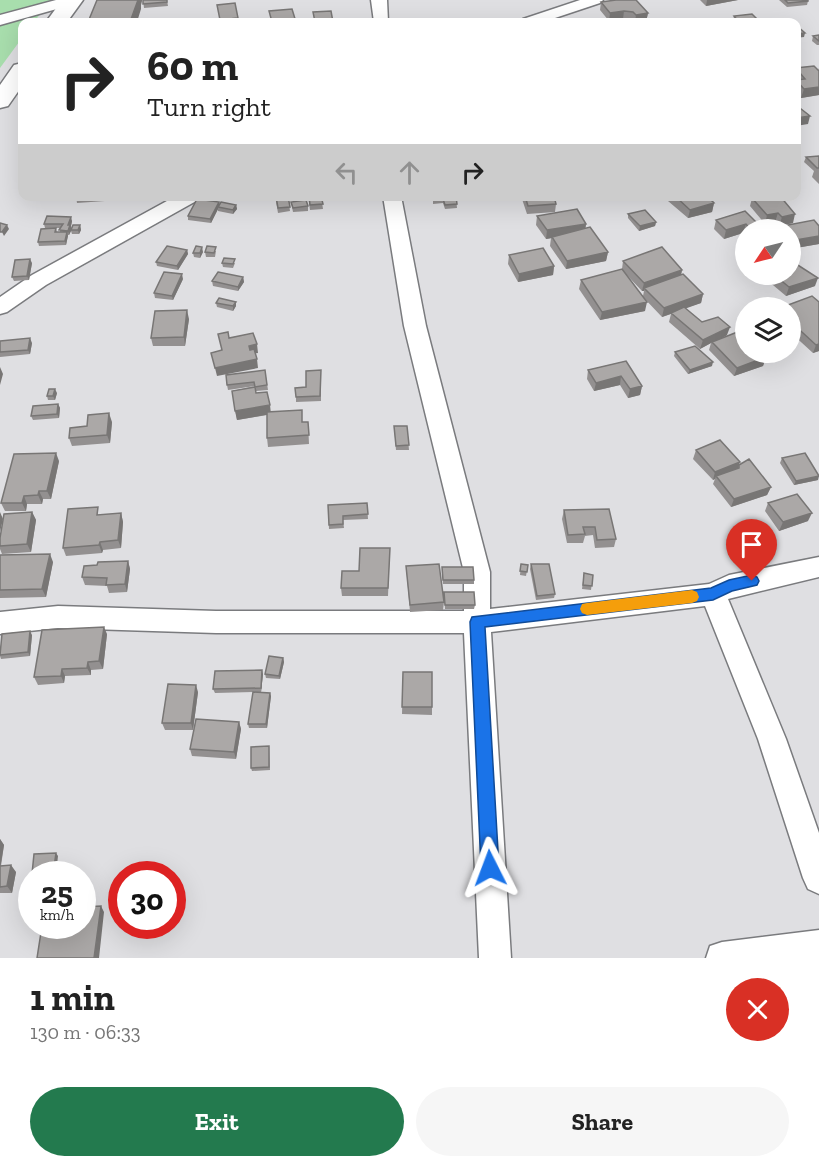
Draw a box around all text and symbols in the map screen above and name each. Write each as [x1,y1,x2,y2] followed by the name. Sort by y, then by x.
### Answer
[147,40,238,91] text: 60 m
[48,42,126,120] icon: right
[147,91,271,123] text: Turn right
[330,156,363,189] icon: left
[393,156,426,189] icon: ahead
[456,156,489,189] icon: right
[735,219,801,285] north arrow
[735,219,801,363] map controls
[735,297,801,363] button: layers
[726,519,777,581] pin
[735,528,768,561] icon: arrive
[458,836,522,900] position arrow
[108,861,186,939] speed limit sign: 30
[41,875,73,911] text: 25
[40,906,74,924] text: km/h
[30,976,115,1019] text: 1 min
[726,978,789,1041] button: close
[30,1020,140,1044] text: 130 m · 06:33
[30,1087,404,1156] button: Exit
[416,1087,789,1156] button: Share

